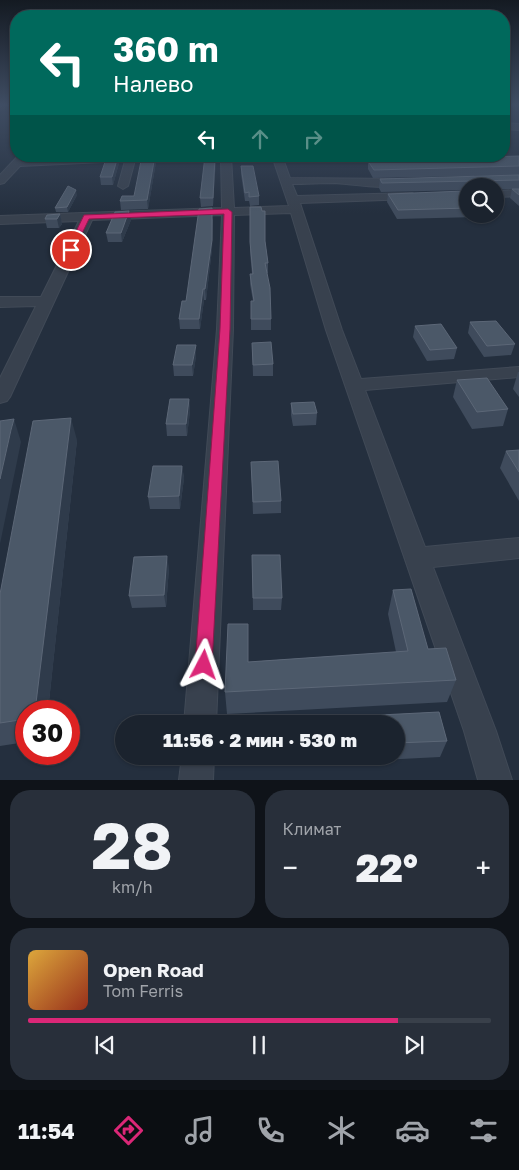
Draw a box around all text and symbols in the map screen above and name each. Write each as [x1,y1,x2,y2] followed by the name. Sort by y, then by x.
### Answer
[113,28,219,70] text: 360 m
[30,30,95,95] icon: left
[113,70,193,97] text: Налево
[193,125,221,153] icon: left
[246,125,274,153] icon: ahead
[299,125,327,153] icon: right
[459,178,504,223] map controls
[459,178,504,223] button: search
[50,229,92,271] pin
[57,236,85,264] icon: arrive
[177,638,229,690] position arrow
[15,700,80,765] speed limit sign: 30
[163,728,357,751] text: 11:56 · 2 мин · 530 m
[92,805,173,883] text: 28
[283,819,341,839] text: Климат
[356,845,418,890] text: 22°
[283,851,298,884] text: −
[476,851,491,884] text: +
[112,877,153,897] text: km/h
[103,958,204,981] text: Open Road
[103,981,183,1001] text: Tom Ferris
[91,1031,119,1059] icon: previous
[245,1031,273,1059] icon: pause
[400,1031,428,1059] icon: next
[111,1113,146,1148] icon: directions
[182,1113,217,1148] icon: music
[253,1113,288,1148] icon: phone
[324,1113,359,1148] icon: climate
[395,1113,430,1148] icon: car
[466,1113,501,1148] icon: filters
[18,1117,75,1144] text: 11:54

